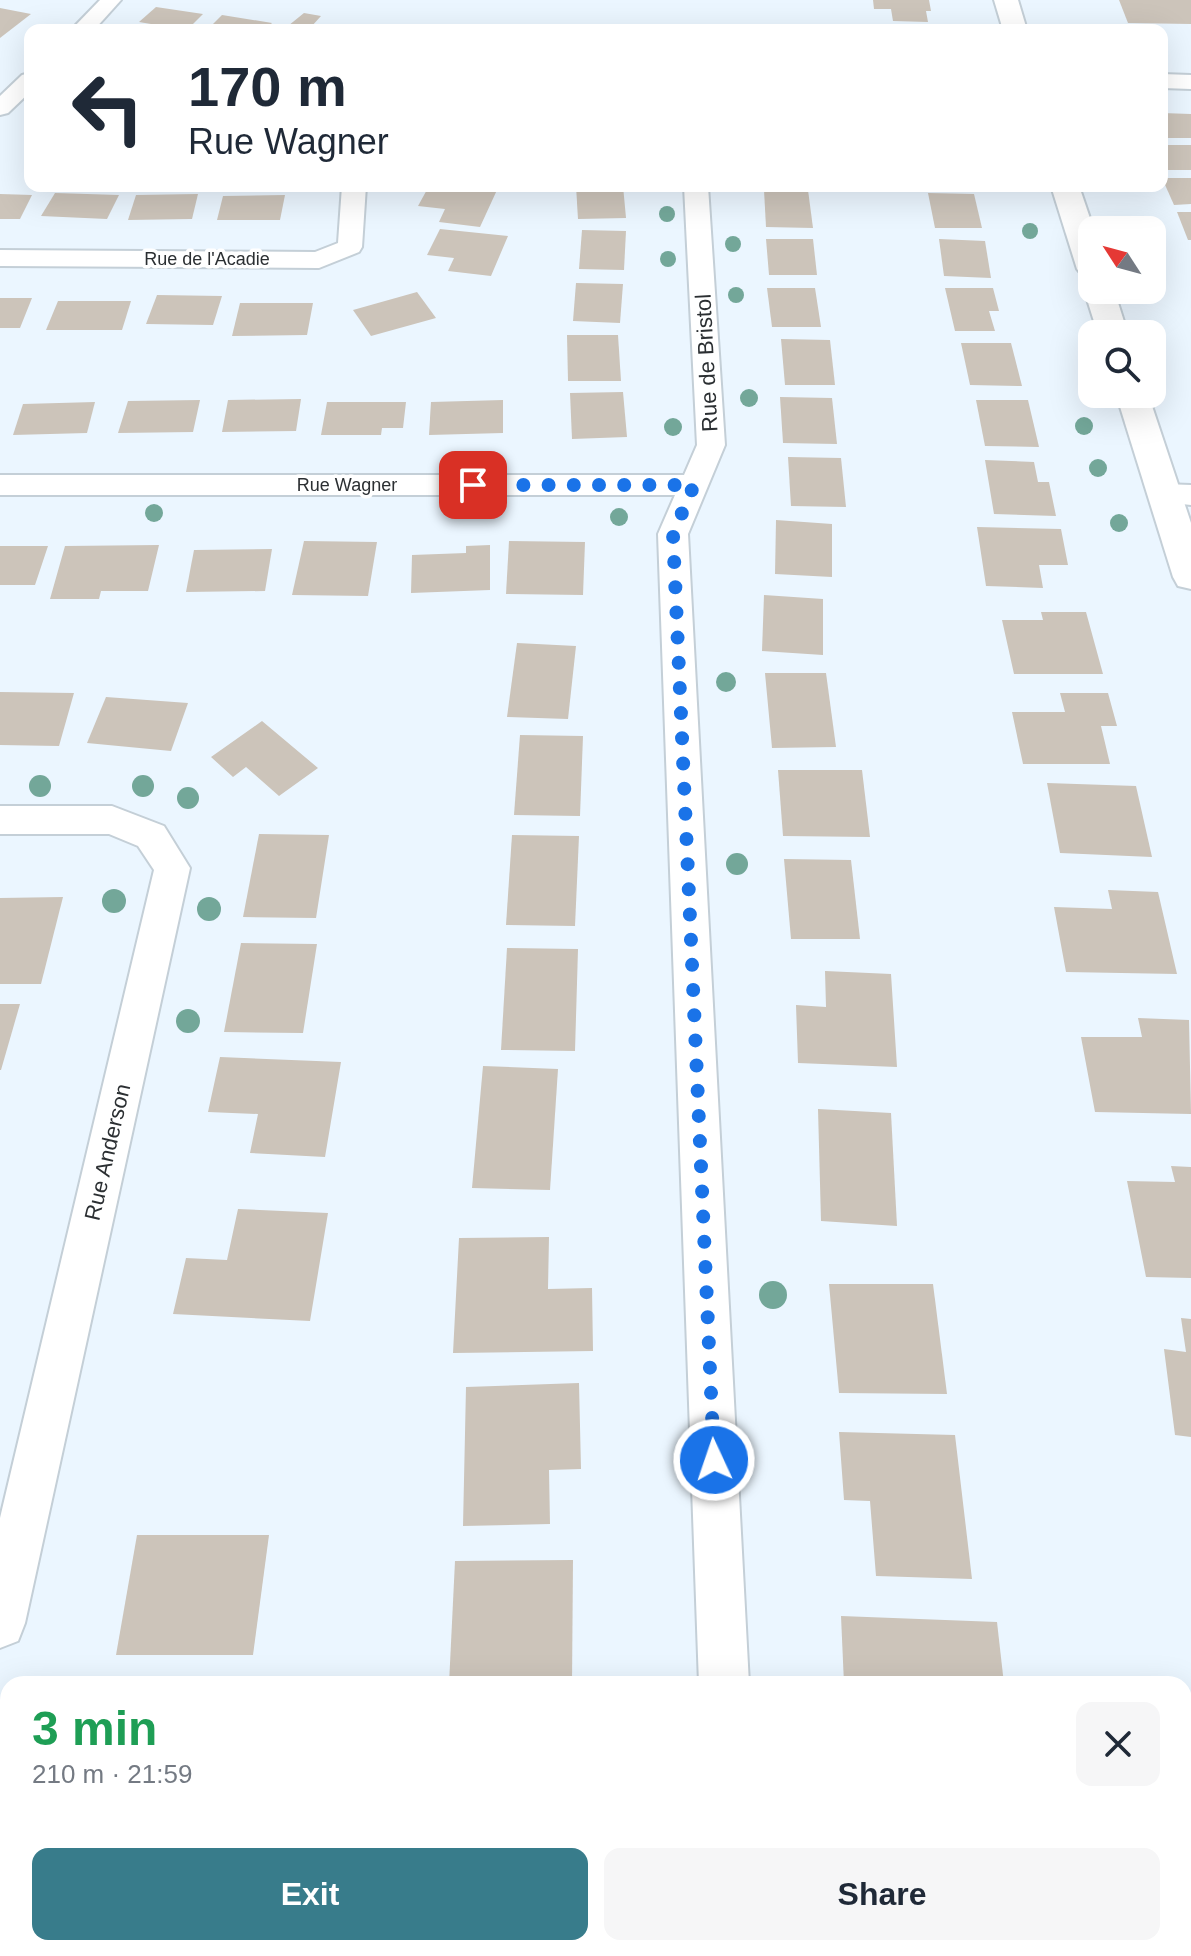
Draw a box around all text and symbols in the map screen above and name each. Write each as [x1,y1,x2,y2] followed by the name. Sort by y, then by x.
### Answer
[188,55,347,118] text: 170 m
[56,56,160,160] icon: left
[188,121,389,162] text: Rue Wagner
[1078,216,1166,304] north arrow
[1078,216,1166,408] map controls
[144,249,270,269] street label: Rue de l'Acadie
[690,293,723,433] street label: Rue de Bristol
[1078,320,1166,408] button: search
[439,451,507,519] pin
[451,463,495,507] icon: arrive
[297,475,397,495] street label: Rue Wagner
[80,1081,135,1223] street label: Rue Anderson
[672,1418,756,1502] position arrow
[32,1702,157,1755] text: 3 min
[1076,1702,1160,1786] button: close
[32,1759,192,1789] text: 210 m · 21:59
[32,1848,588,1940] button: Exit
[604,1848,1160,1940] button: Share

